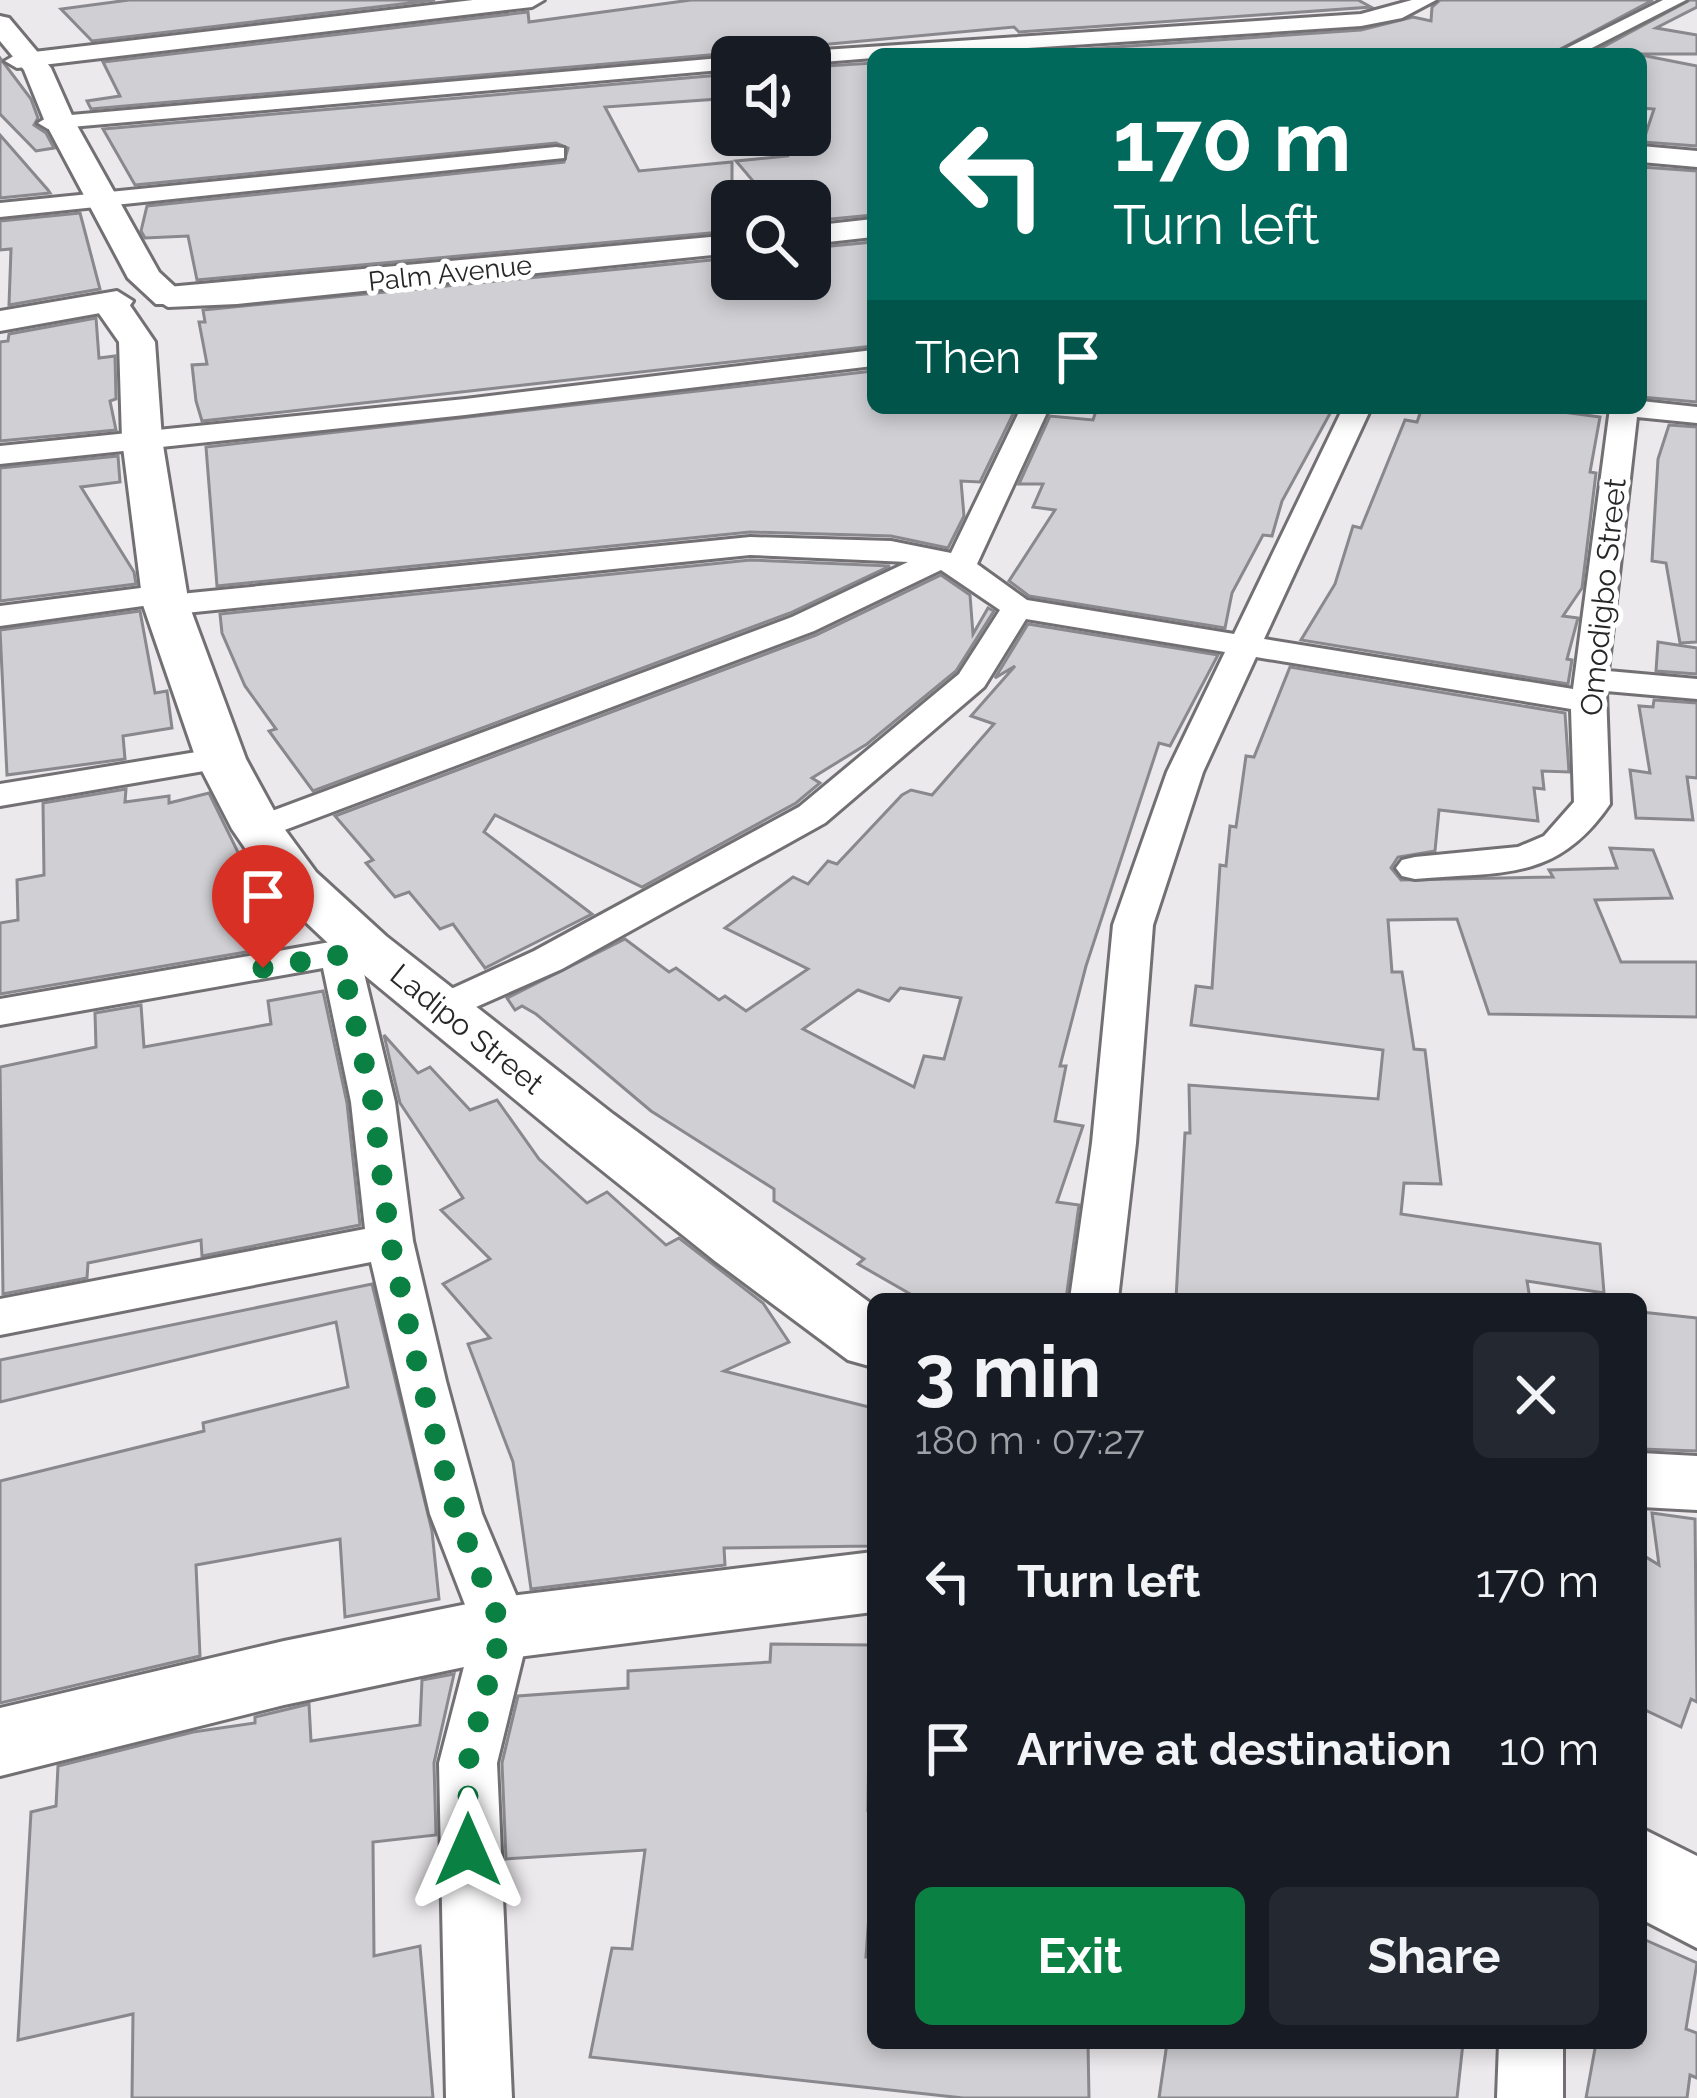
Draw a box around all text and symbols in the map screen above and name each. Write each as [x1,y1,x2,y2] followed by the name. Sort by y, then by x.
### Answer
[711,36,831,300] map controls
[711,36,831,156] button: sound
[1113,92,1352,191] text: 170 m
[915,96,1071,252] icon: left
[711,180,831,300] button: search
[1113,193,1320,257] text: Turn left
[367,249,533,297] street label: Palm Avenue
[1045,324,1111,390] icon: arrive
[915,331,1021,384] text: Then
[1573,476,1633,718] street label: Omodigbo Street
[212,845,314,968] pin
[230,863,296,929] icon: arrive
[384,957,550,1101] street label: Ladipo Street
[915,1329,1101,1414] text: 3 min
[1473,1332,1599,1458] button: close
[915,1417,1145,1463] text: 180 m · 07:27
[915,1548,981,1614] icon: left
[1017,1555,1200,1608] text: Turn left
[1476,1555,1599,1608] text: 170 m
[915,1716,981,1782] icon: arrive
[1017,1723,1452,1776] text: Arrive at destination
[1499,1723,1599,1776] text: 10 m
[405,1787,531,1913] position arrow
[915,1887,1245,2025] button: Exit
[1269,1887,1599,2025] button: Share

